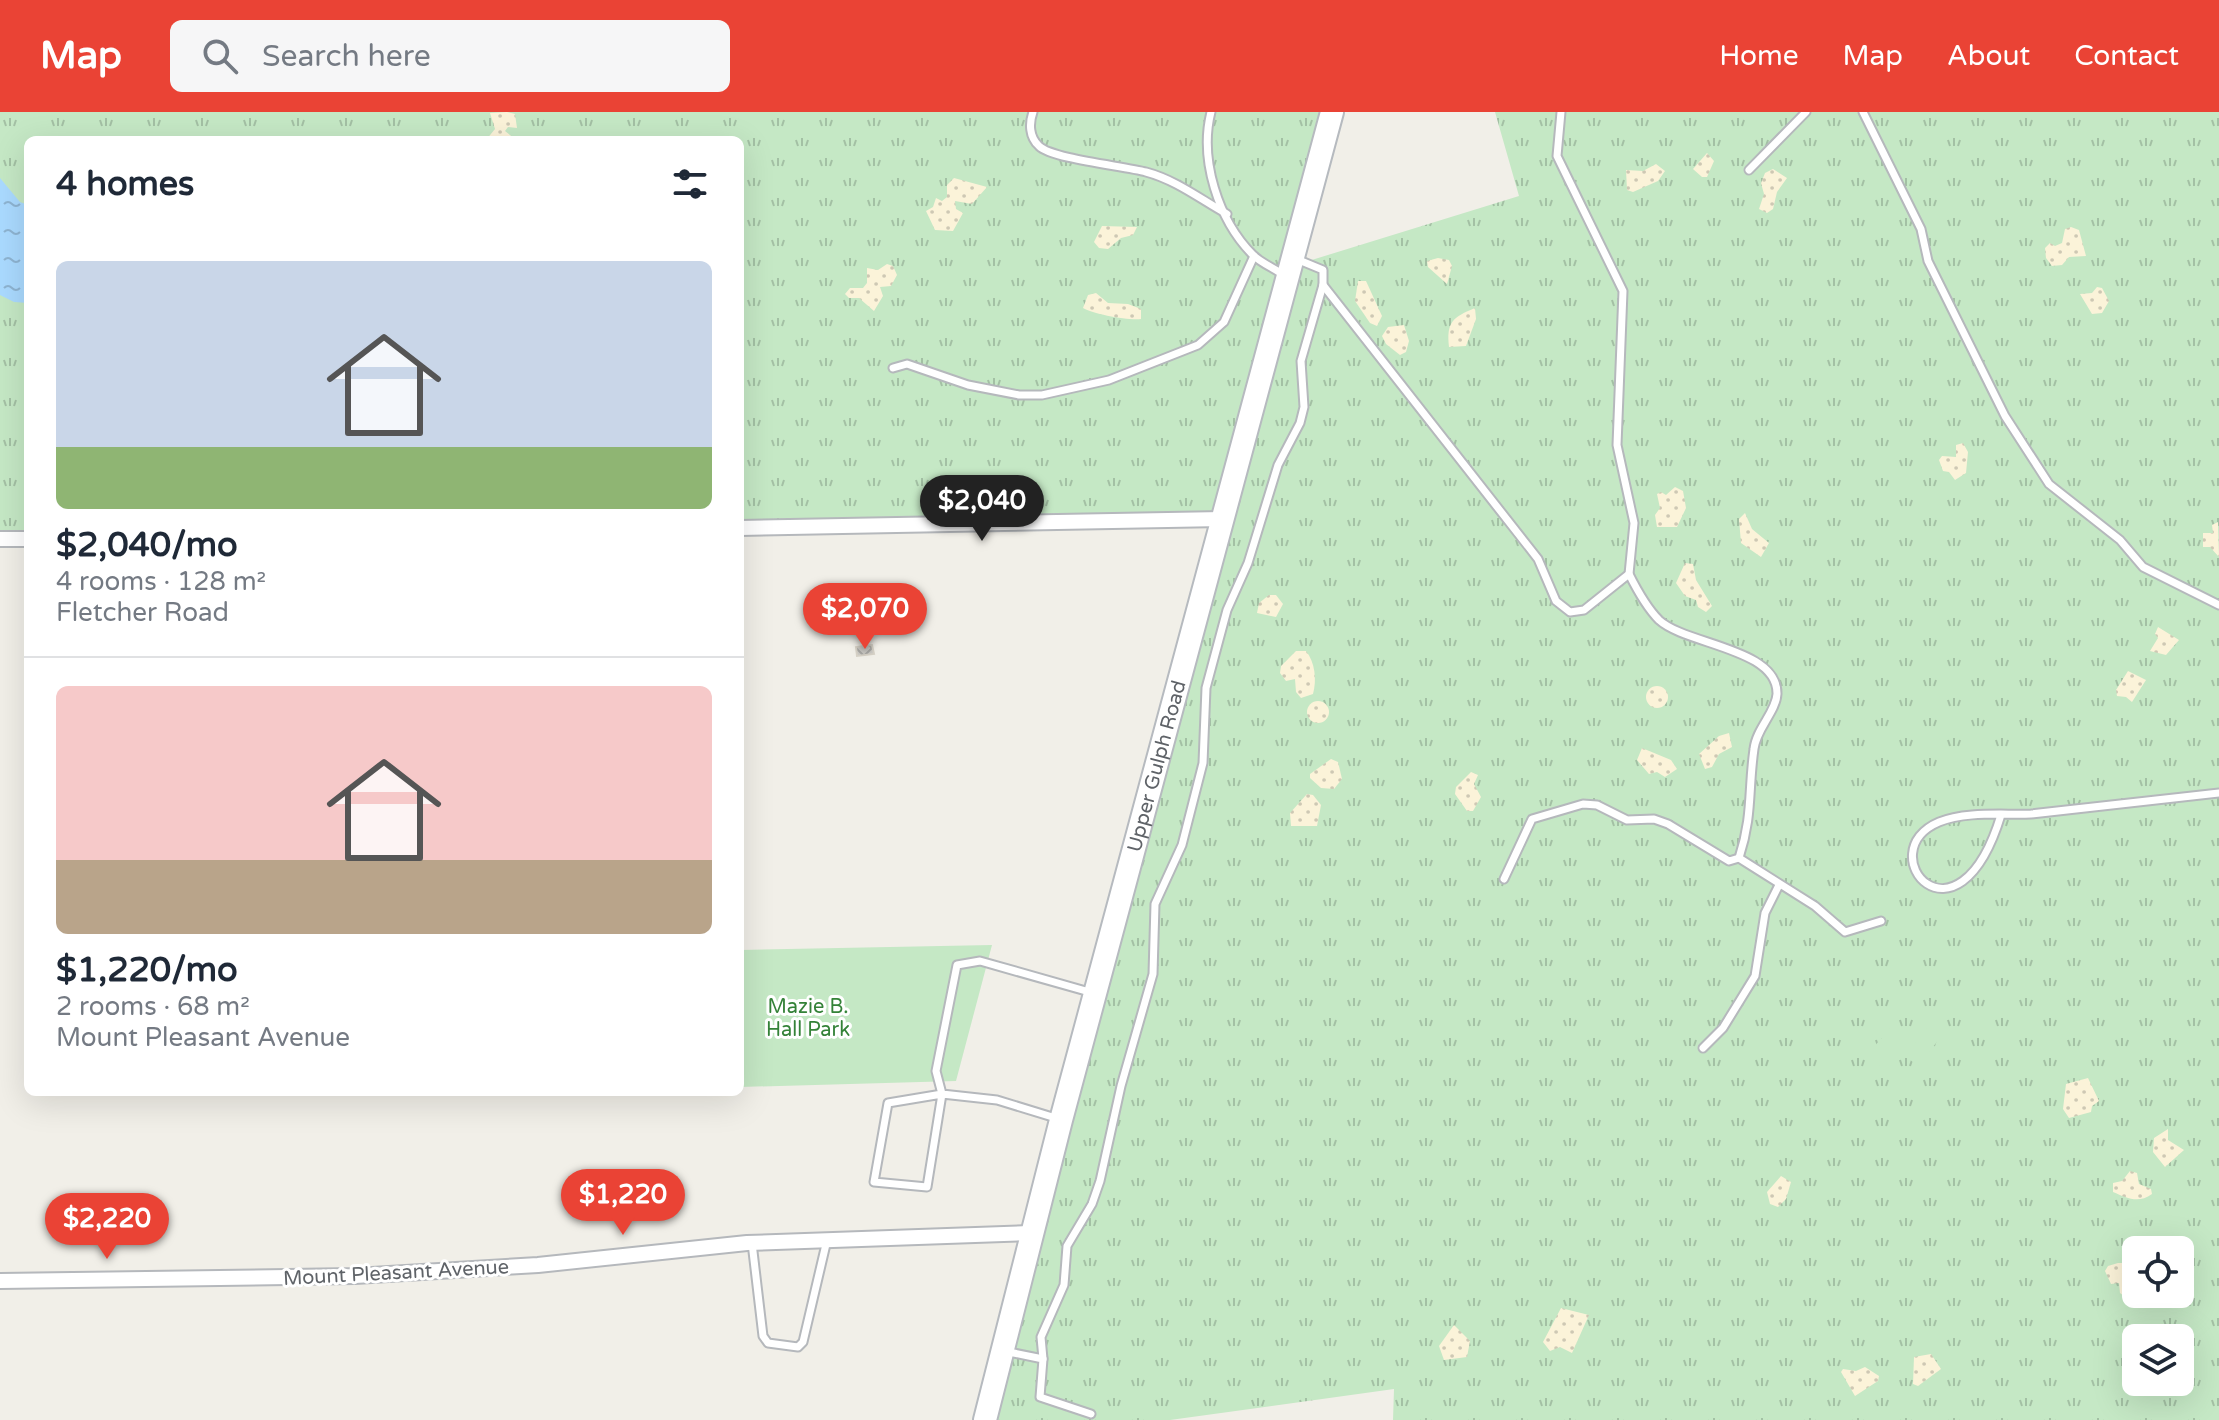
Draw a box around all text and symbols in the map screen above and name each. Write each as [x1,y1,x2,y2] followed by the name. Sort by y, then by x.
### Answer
[170,20,730,92] search box
[40,33,122,79] text: Map
[198,34,242,78] icon: search
[262,38,431,75] text: Search here
[1719,39,1799,73] text: Home
[1843,39,1903,73] text: Map
[1947,39,2030,73] text: About
[2074,39,2179,73] text: Contact
[668,162,712,206] icon: filters
[56,164,194,205] text: 4 homes
[312,313,456,457] icon: home
[917,475,1047,543] pin: $2,040
[938,485,1026,516] text: $2,040
[56,525,238,566] text: $2,040/mo
[56,566,266,597] text: 4 rooms · 128 m²
[800,583,930,651] pin: $2,070
[821,593,909,624] text: $2,070
[56,597,229,628] text: Fletcher Road
[1123,678,1192,855] street label: Upper Gulph Road
[312,738,456,882] icon: home
[56,950,238,991] text: $1,220/mo
[56,991,250,1022] text: 2 rooms · 68 m²
[766,995,850,1042] park label: Mazie B. Hall Park
[56,1022,350,1053] text: Mount Pleasant Avenue
[558,1169,688,1237] pin: $1,220
[579,1179,667,1210] text: $1,220
[42,1193,172,1261] pin: $2,220
[63,1203,151,1234] text: $2,220
[2122,1236,2194,1396] map controls
[2122,1236,2194,1308] button: locate
[282,1255,510,1291] street label: Mount Pleasant Avenue
[2122,1324,2194,1396] button: layers

